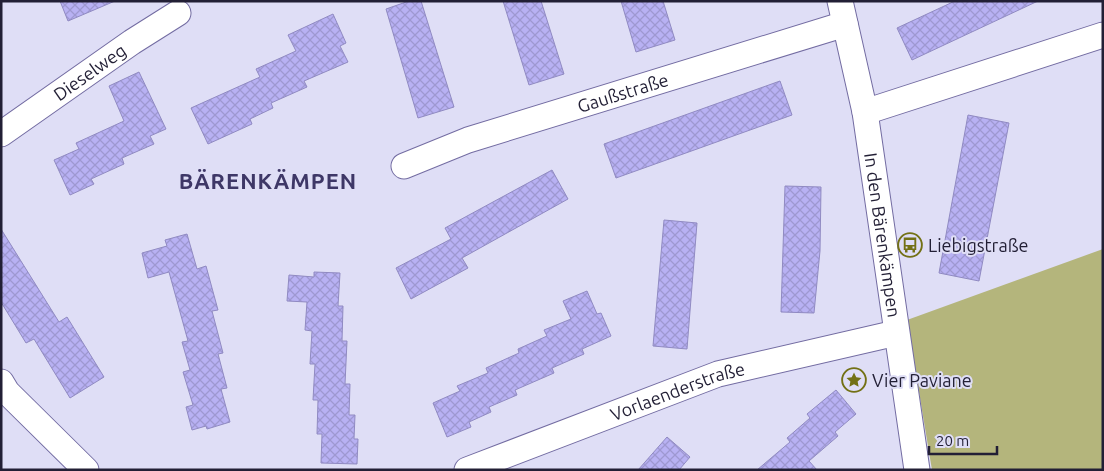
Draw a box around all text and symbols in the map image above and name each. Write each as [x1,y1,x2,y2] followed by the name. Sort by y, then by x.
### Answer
[49,40,129,104] street label: Dieselweg
[575,69,671,116] street label: Gaußstraße
[861,151,905,319] street label: In den Bärenkämpen
[179,168,357,193] district label: BÄRENKÄMPEN
[897,232,923,258] bus stop icon: Liebigstraße
[928,235,1028,255] place label: Liebigstraße
[608,358,747,424] street label: Vorlaenderstraße
[841,367,867,393] place icon: Vier Paviane
[872,370,972,390] place label: Vier Paviane
[929,424,996,456] scale bar
[936,432,969,449] text: 20 m

